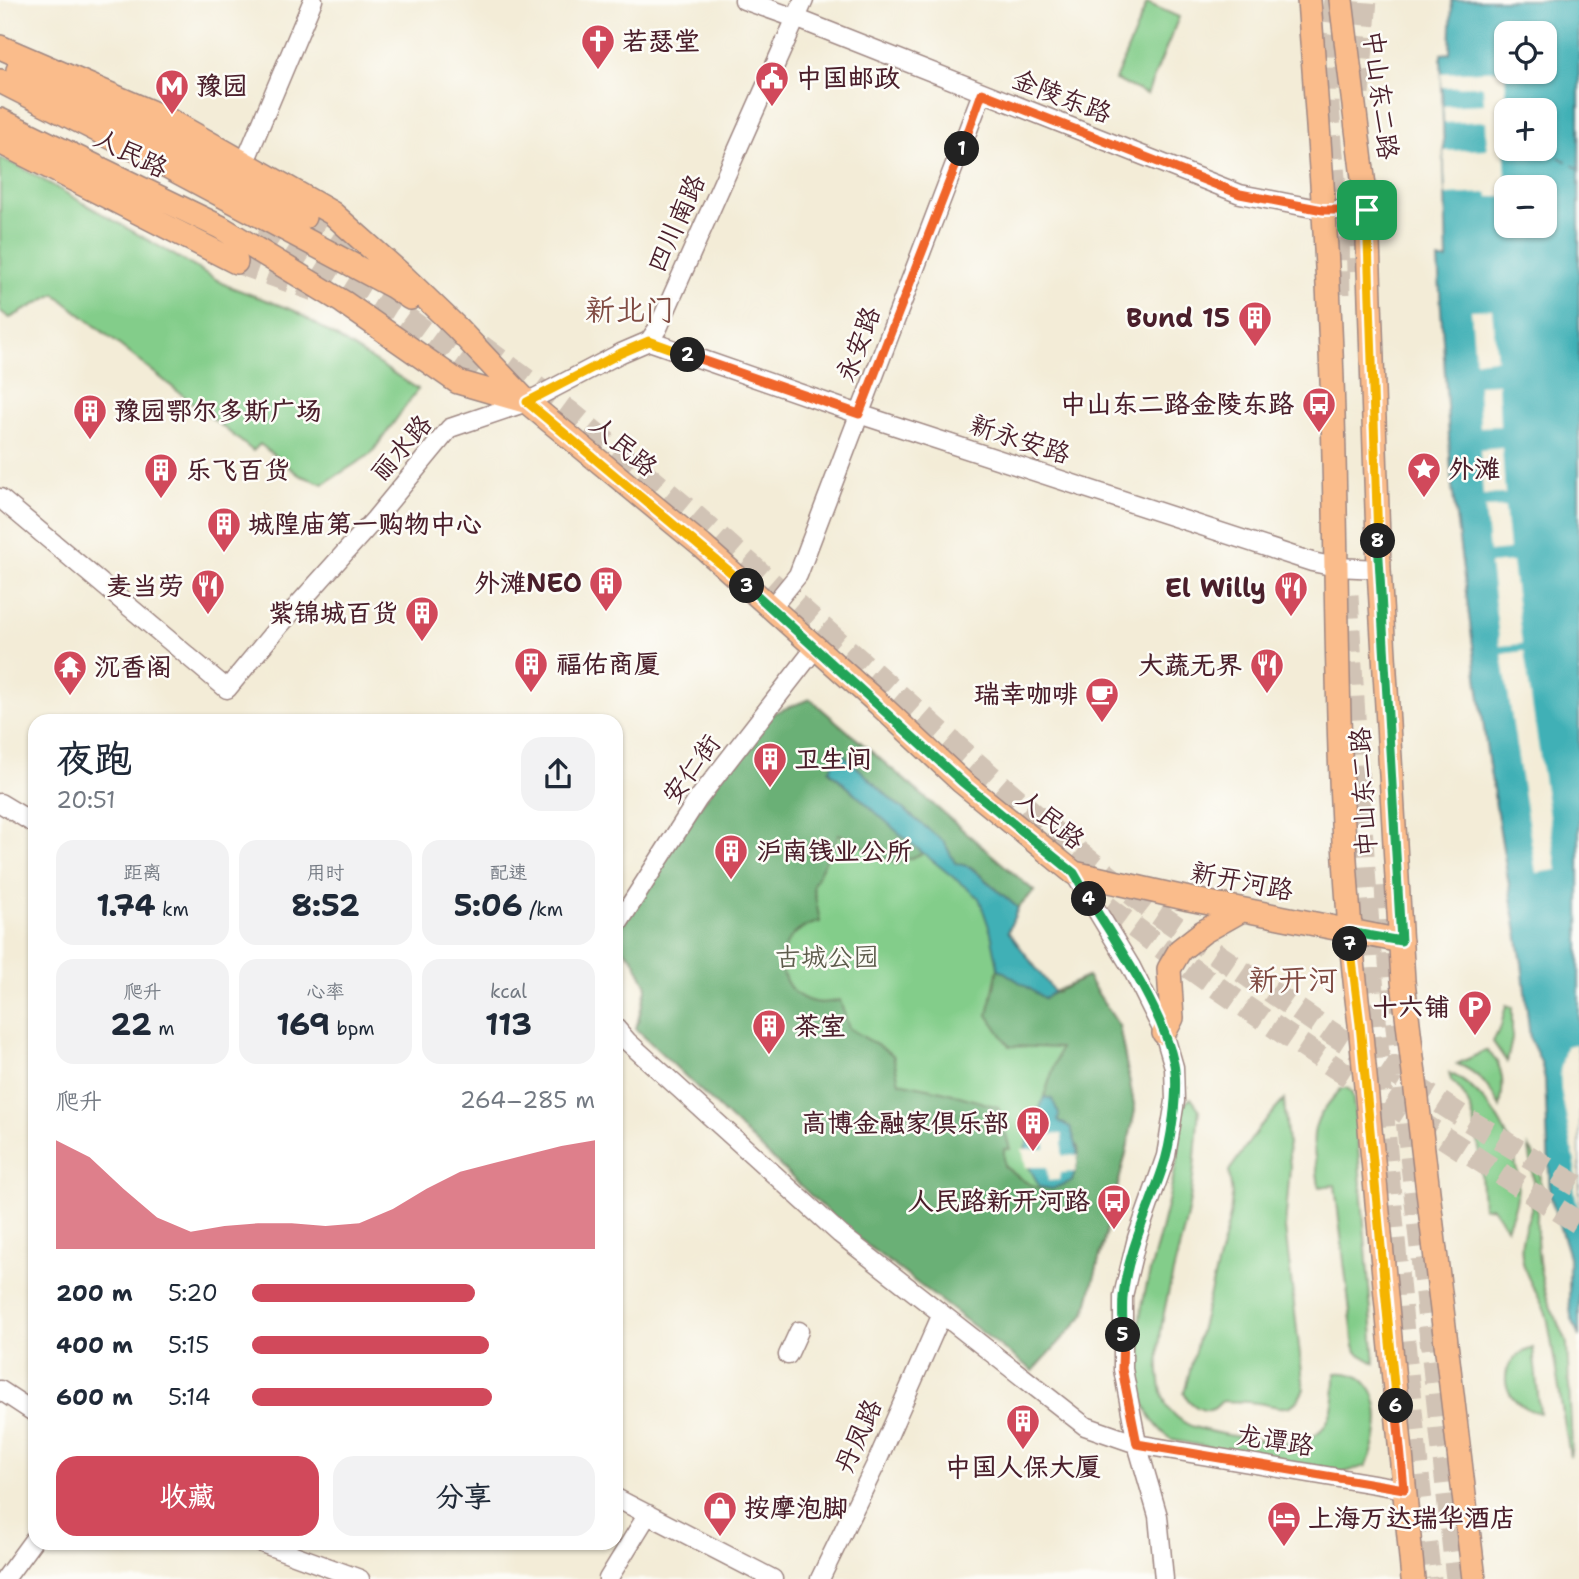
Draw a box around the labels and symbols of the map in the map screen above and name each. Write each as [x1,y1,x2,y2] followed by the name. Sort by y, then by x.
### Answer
[579,22,617,71] church icon: 若瑟堂
[622,23,700,58] place label: 若瑟堂
[1356,28,1407,162] street label: 中山东二路
[753,59,791,108] public building icon: 中国邮政
[796,60,900,95] place label: 中国邮政
[1007,61,1117,131] street label: 金陵东路
[153,67,191,116] metro station icon: 豫园
[196,68,248,103] place label: 豫园
[88,120,174,185] street label: 人民路
[944,132,979,166] pin: 1
[638,168,713,277] street label: 四川南路
[1337,180,1397,240] pin
[585,289,675,330] district label: 新北门
[1236,299,1274,348] building icon: Bund 15
[1126,300,1230,335] place label: Bund 15
[827,301,888,387] street label: 永安路
[670,338,706,372] pin: 2
[1300,385,1338,434] bus stop icon: 中山东二路金陵东路
[1060,386,1294,421] place label: 中山东二路金陵东路
[71,392,109,441] building icon: 豫园鄂尔多斯广场
[114,393,322,428] place label: 豫园鄂尔多斯广场
[965,406,1075,471] street label: 新永安路
[362,407,439,489] street label: 丽水路
[583,407,665,484] street label: 人民路
[1405,450,1443,499] place icon: 外滩
[142,451,180,500] building icon: 乐飞百货
[1448,451,1500,486] place label: 外滩
[186,452,290,487] place label: 乐飞百货
[205,505,243,554] building icon: 城隍庙第一购物中心
[248,506,482,541] place label: 城隍庙第一购物中心
[1360,524,1396,558] pin: 8
[587,564,625,613] building icon: 外滩NEO
[474,565,582,600] place label: 外滩NEO
[189,567,227,616] restaurant icon: 麦当劳
[106,568,184,603] place label: 麦当劳
[730,568,764,604] pin: 3
[1272,569,1310,618] restaurant icon: El Willy
[1165,570,1266,605] place label: El Willy
[403,594,441,643] building icon: 紫锦城百货
[268,595,398,630] place label: 紫锦城百货
[512,645,550,694] building icon: 福佑商厦
[556,646,660,681] place label: 福佑商厦
[1248,646,1286,695] restaurant icon: 大蔬无界
[1138,647,1242,682] place label: 大蔬无界
[51,648,89,697] temple icon: 沉香阁
[94,649,172,684] place label: 沉香阁
[1083,675,1121,724] cafe icon: 瑞幸咖啡
[974,676,1078,711] place label: 瑞幸咖啡
[1342,726,1383,858] street label: 中山东二路
[654,727,728,811] street label: 安仁街
[751,740,789,789] building icon: 卫生间
[794,741,872,776] place label: 卫生间
[1010,780,1093,857] street label: 人民路
[712,832,750,881] building icon: 沪南钱业公所
[756,833,912,868] place label: 沪南钱业公所
[1188,853,1296,908] street label: 新开河路
[1072,881,1106,916] pin: 4
[1332,926,1368,962] pin: 7
[775,939,879,974] park label: 古城公园
[1248,959,1338,1000] district label: 新开河
[1456,988,1494,1037] parking icon: 十六铺
[1372,989,1450,1024] place label: 十六铺
[750,1007,788,1056] building icon: 茶室
[794,1008,846,1043] place label: 茶室
[1014,1104,1052,1153] building icon: 高博金融家俱乐部
[801,1105,1009,1140] place label: 高博金融家俱乐部
[1095,1182,1133,1231] bus stop icon: 人民路新开河路
[908,1183,1090,1218] place label: 人民路新开河路
[1106,1318,1140,1352] pin: 5
[1378,1388,1414,1424] pin: 6
[826,1393,889,1479] street label: 丹凤路
[1004,1402,1042,1451] building icon: 中国人保大厦
[1234,1416,1316,1463] street label: 龙谭路
[945,1449,1101,1484] place label: 中国人保大厦
[701,1489,739,1538] shop icon: 按摩泡脚
[744,1490,848,1525] place label: 按摩泡脚
[1265,1499,1303,1548] hotel icon: 上海万达瑞华酒店
[1308,1500,1516,1535] place label: 上海万达瑞华酒店

